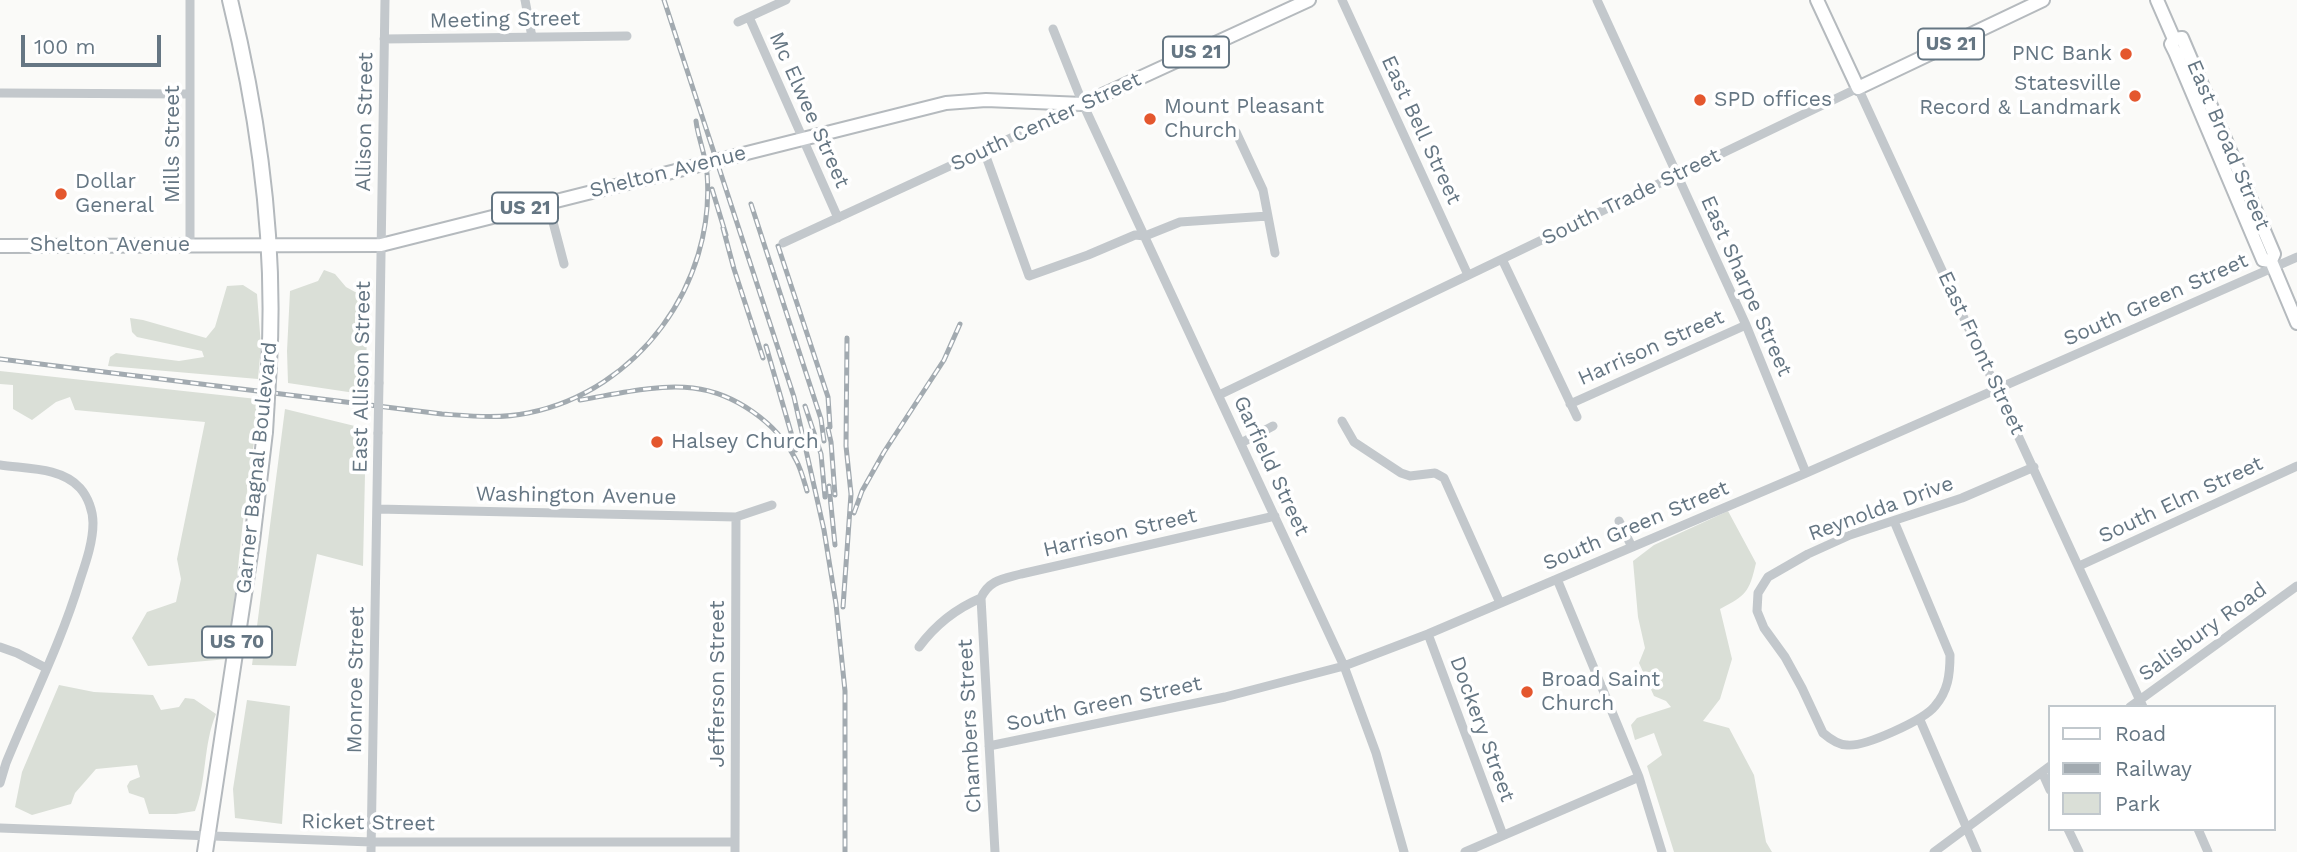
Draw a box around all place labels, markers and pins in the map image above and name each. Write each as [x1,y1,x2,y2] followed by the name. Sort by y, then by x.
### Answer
[2012,41,2112,67] place label: PNC Bank
[2118,46,2134,62] marker: PNC Bank
[1919,71,2121,121] place label: Statesville Record & Landmark
[1714,87,1832,113] place label: SPD offices
[2127,88,2143,104] marker: Statesville Record & Landmark
[1692,92,1708,108] marker: SPD offices
[1164,94,1324,144] place label: Mount Pleasant Church
[1142,111,1158,127] marker: Mount Pleasant Church
[75,169,154,219] place label: Dollar General
[53,186,69,202] marker: Dollar General
[671,429,819,455] place label: Halsey Church
[649,434,665,450] marker: Halsey Church
[1541,667,1660,717] place label: Broad Saint Church
[1519,684,1535,700] marker: Broad Saint Church

